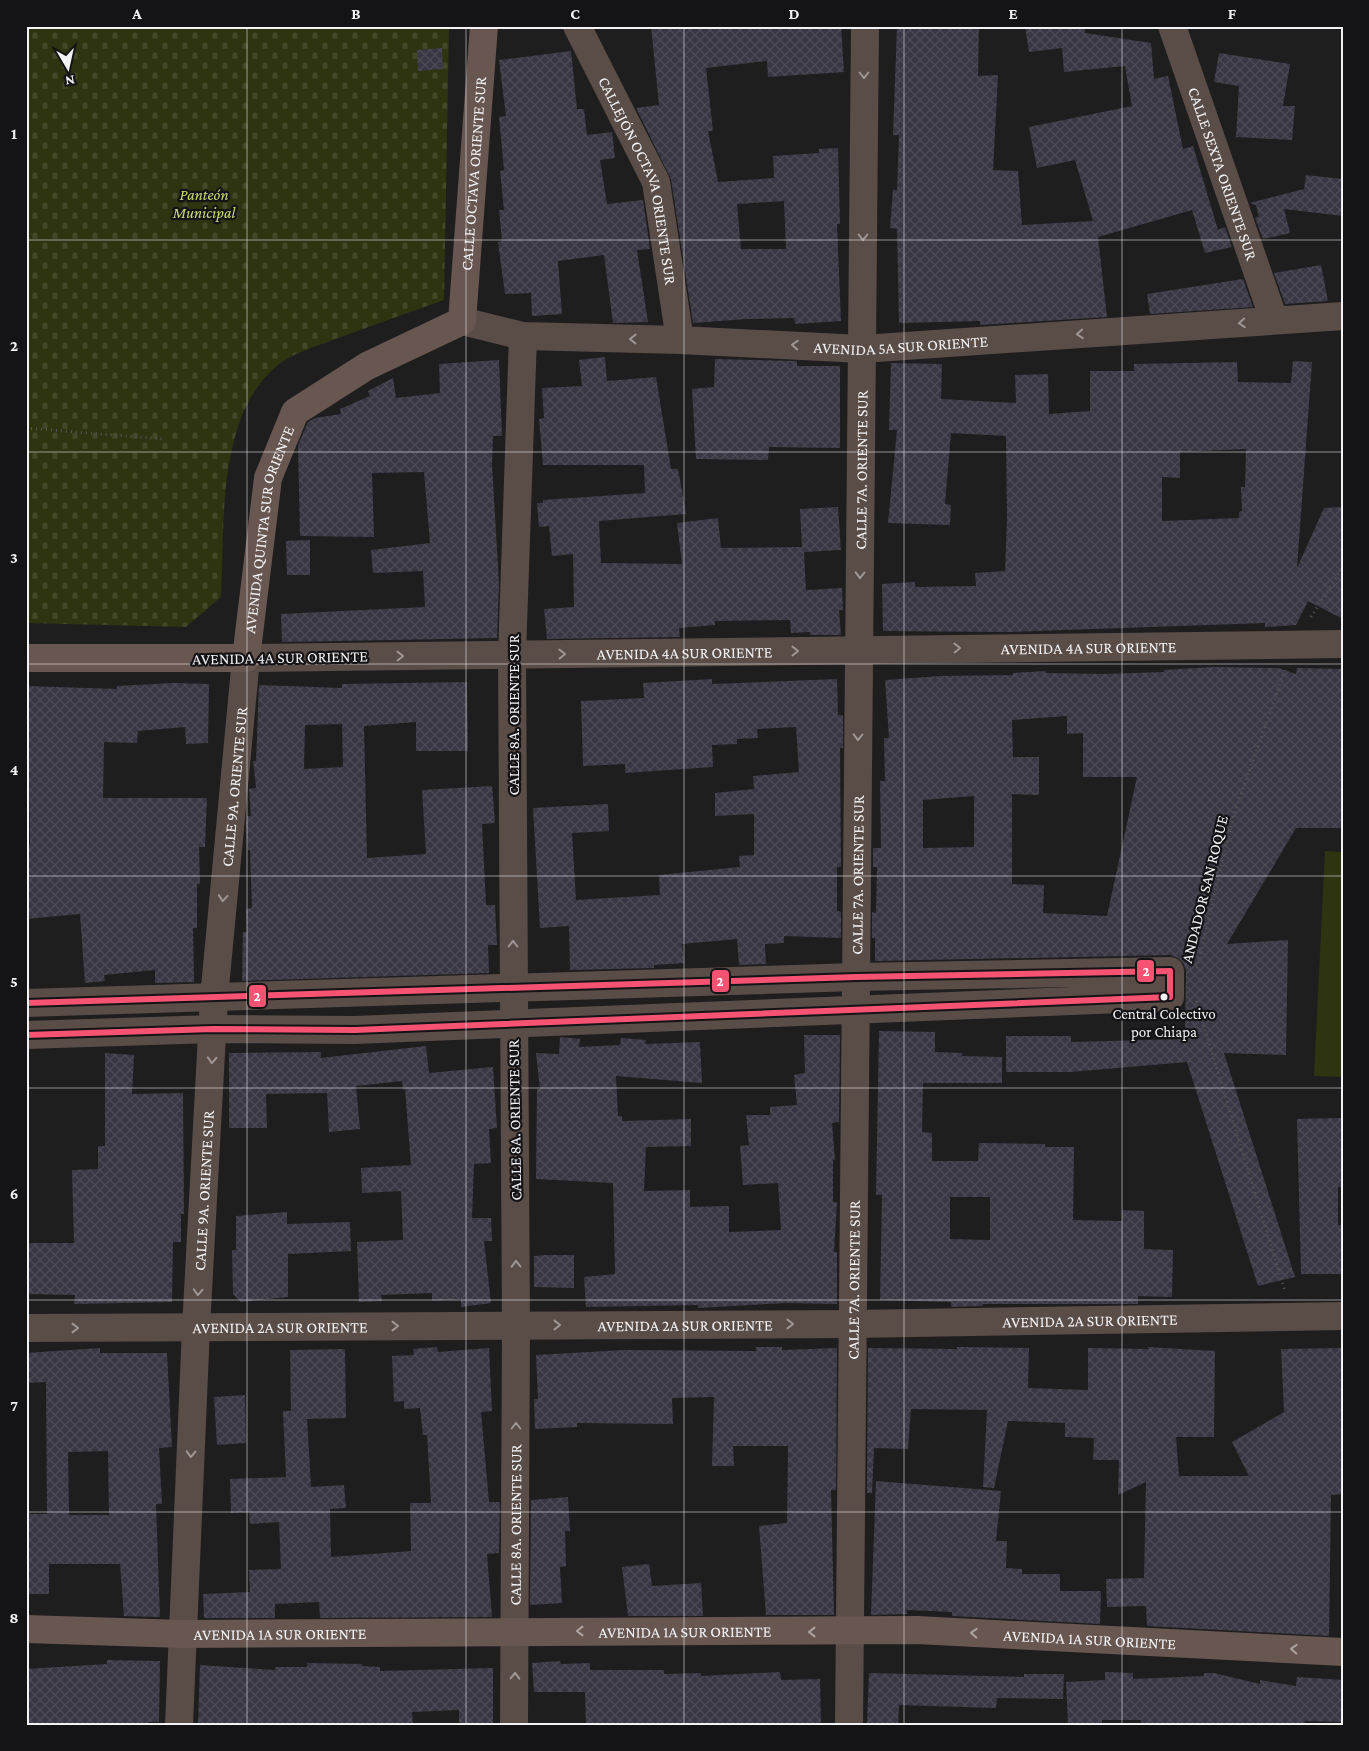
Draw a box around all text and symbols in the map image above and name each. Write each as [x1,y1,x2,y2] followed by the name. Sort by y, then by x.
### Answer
[131,5,142,22] text: A
[351,5,361,22] text: B
[570,5,580,22] text: C
[788,5,800,22] text: D
[1008,5,1018,22] text: E
[1228,5,1237,22] text: F
[42,42,92,92] north arrow
[64,72,76,90] text: N
[859,72,869,79] one-way arrow
[595,74,679,286] street label: CALLEJÓN OCTAVA ORIENTE SUR
[458,76,489,271] street label: CALLE OCTAVA ORIENTE SUR
[1185,85,1261,262] street label: CALLE SEXTA ORIENTE SUR
[11,125,17,142] text: 1
[172,186,236,222] park label: Panteón Municipal
[858,234,868,242] one-way arrow
[1237,317,1245,328] one-way arrow
[1075,328,1083,339] one-way arrow
[813,332,989,358] street label: AVENIDA 5A SUR ORIENTE
[629,333,637,344] one-way arrow
[10,337,18,354] text: 2
[791,340,799,351] one-way arrow
[852,390,871,550] street label: CALLE 7A. ORIENTE SUR
[241,423,298,634] street label: AVENIDA QUINTA SUR ORIENTE
[10,549,18,566] text: 3
[854,571,865,579] one-way arrow
[505,634,522,796] street label: CALLE 8A. ORIENTE SUR
[1001,638,1177,657] street label: AVENIDA 4A SUR ORIENTE
[597,643,773,663] street label: AVENIDA 4A SUR ORIENTE
[954,643,961,653] one-way arrow
[791,645,799,656] one-way arrow
[192,647,368,668] street label: AVENIDA 4A SUR ORIENTE
[558,649,566,659] one-way arrow
[396,651,404,661] one-way arrow
[218,706,250,868] street label: CALLE 9A. ORIENTE SUR
[853,734,863,742] one-way arrow
[10,761,19,778] text: 4
[848,795,867,955] street label: CALLE 7A. ORIENTE SUR
[1178,813,1231,965] street label: ANDADOR SAN ROQUE
[218,894,229,902] one-way arrow
[508,939,518,947] one-way arrow
[1136,959,1155,983] line badge: 2
[1142,963,1150,979] text: 2
[711,969,730,993] line badge: 2
[10,973,18,990] text: 5
[716,973,724,989] text: 2
[248,984,267,1008] line badge: 2
[253,988,261,1004] text: 2
[1159,992,1169,1002] marker: Central Colectivo por Chiapa
[1112,1006,1216,1041] place label: Central Colectivo por Chiapa
[505,1039,524,1201] street label: CALLE 8A. ORIENTE SUR
[206,1056,217,1064] one-way arrow
[191,1110,217,1271] street label: CALLE 9A. ORIENTE SUR
[10,1185,18,1202] text: 6
[844,1200,863,1360] street label: CALLE 7A. ORIENTE SUR
[511,1259,521,1267] one-way arrow
[192,1288,203,1296] one-way arrow
[1002,1311,1178,1331] street label: AVENIDA 2A SUR ORIENTE
[597,1316,773,1334] street label: AVENIDA 2A SUR ORIENTE
[192,1318,368,1336] street label: AVENIDA 2A SUR ORIENTE
[786,1319,794,1329] one-way arrow
[554,1320,562,1330] one-way arrow
[392,1321,399,1331] one-way arrow
[72,1323,79,1333] one-way arrow
[10,1397,18,1414] text: 7
[511,1422,521,1430] one-way arrow
[507,1444,524,1606] street label: CALLE 8A. ORIENTE SUR
[185,1451,196,1459] one-way arrow
[9,1609,19,1626] text: 8
[598,1623,772,1641] street label: AVENIDA 1A SUR ORIENTE
[193,1625,367,1643] street label: AVENIDA 1A SUR ORIENTE
[575,1626,583,1636] one-way arrow
[1003,1626,1177,1652] street label: AVENIDA 1A SUR ORIENTE
[808,1627,816,1637] one-way arrow
[970,1628,978,1638] one-way arrow
[1290,1644,1298,1655] one-way arrow
[510,1672,520,1680] one-way arrow

